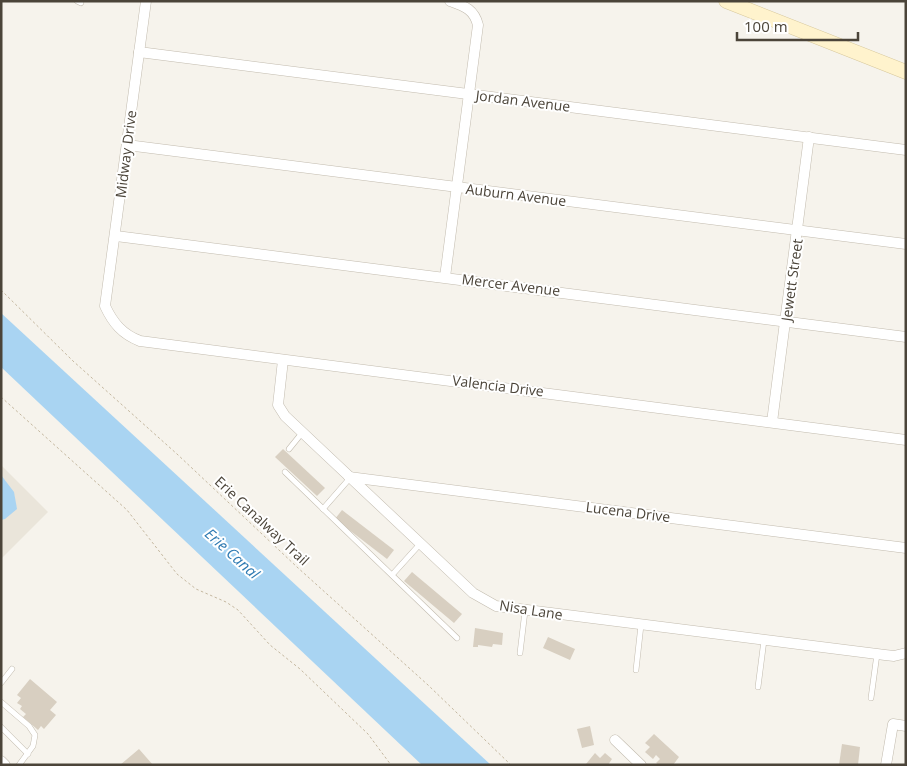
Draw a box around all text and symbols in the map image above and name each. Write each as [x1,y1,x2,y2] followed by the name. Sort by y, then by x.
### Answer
[737,10,858,42] scale bar
[744,16,788,36] text: 100 m
[473,85,572,116] street label: Jordan Avenue
[111,109,140,199] street label: Midway Drive
[465,179,568,210] street label: Auburn Avenue
[776,237,807,324] street label: Jewett Street
[461,269,561,300] street label: Mercer Avenue
[451,370,545,401] street label: Valencia Drive
[211,473,313,569] street label: Erie Canalway Trail
[585,497,671,526] street label: Lucena Drive
[201,525,263,583] water label: Erie Canal
[498,595,564,624] street label: Nisa Lane

